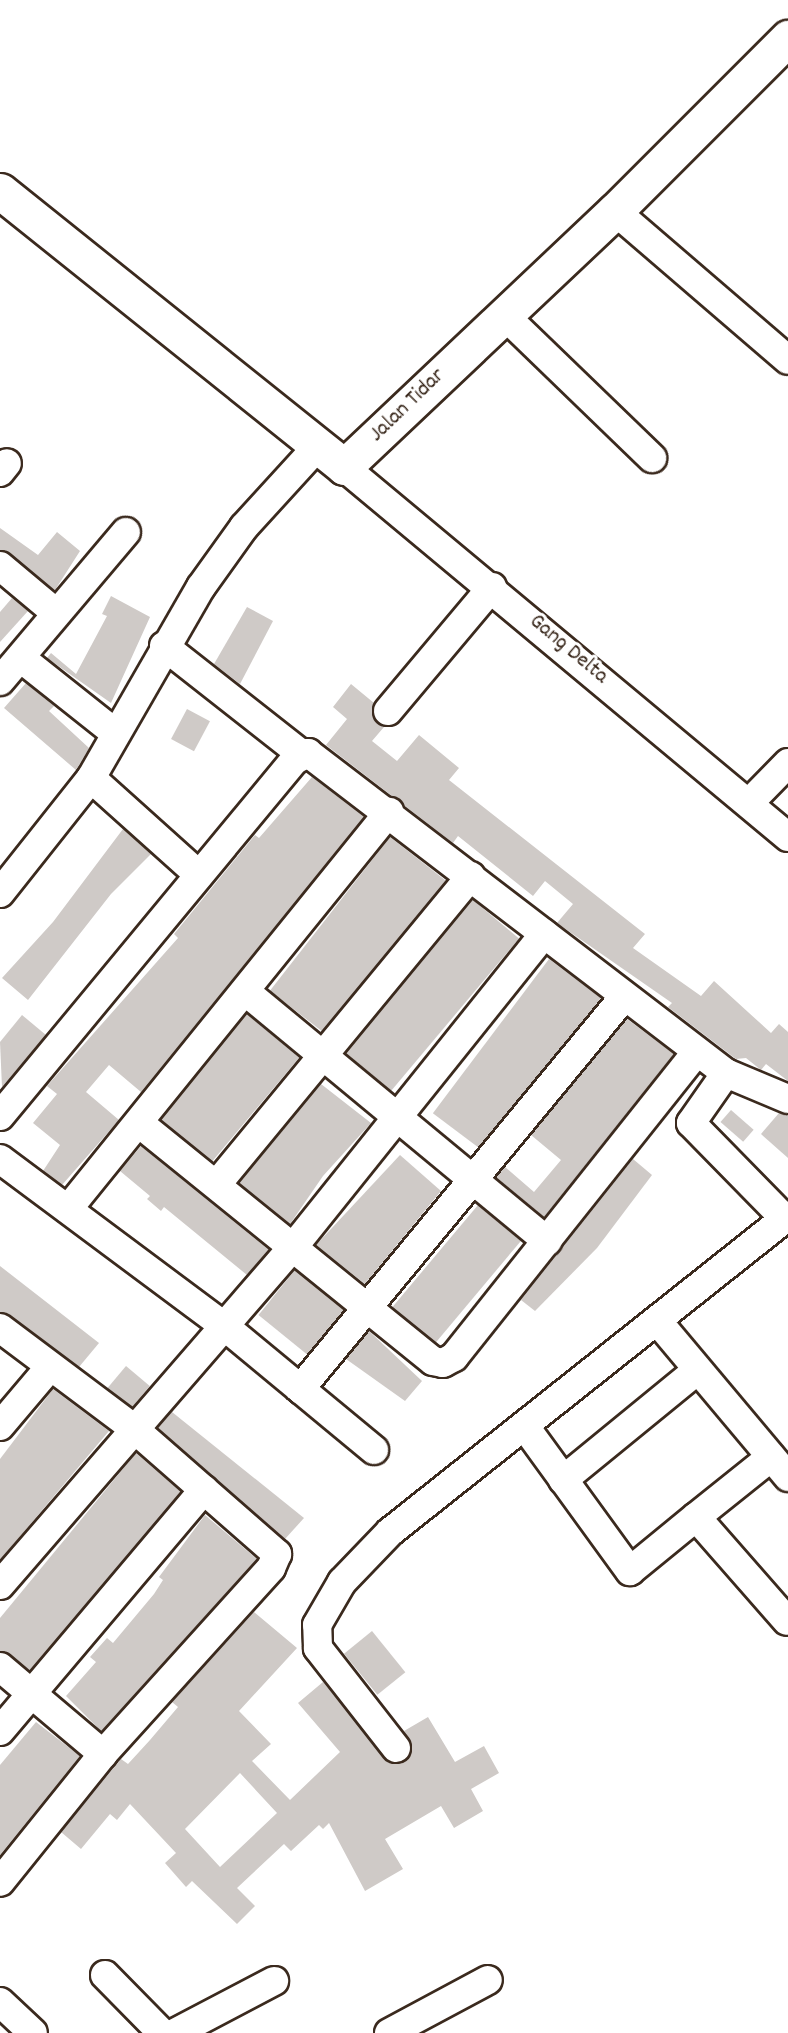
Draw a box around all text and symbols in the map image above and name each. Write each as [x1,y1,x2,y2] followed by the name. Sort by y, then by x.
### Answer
[364,363,452,449] street label: Jalan Tidar
[523,609,613,691] street label: Gang Delta

